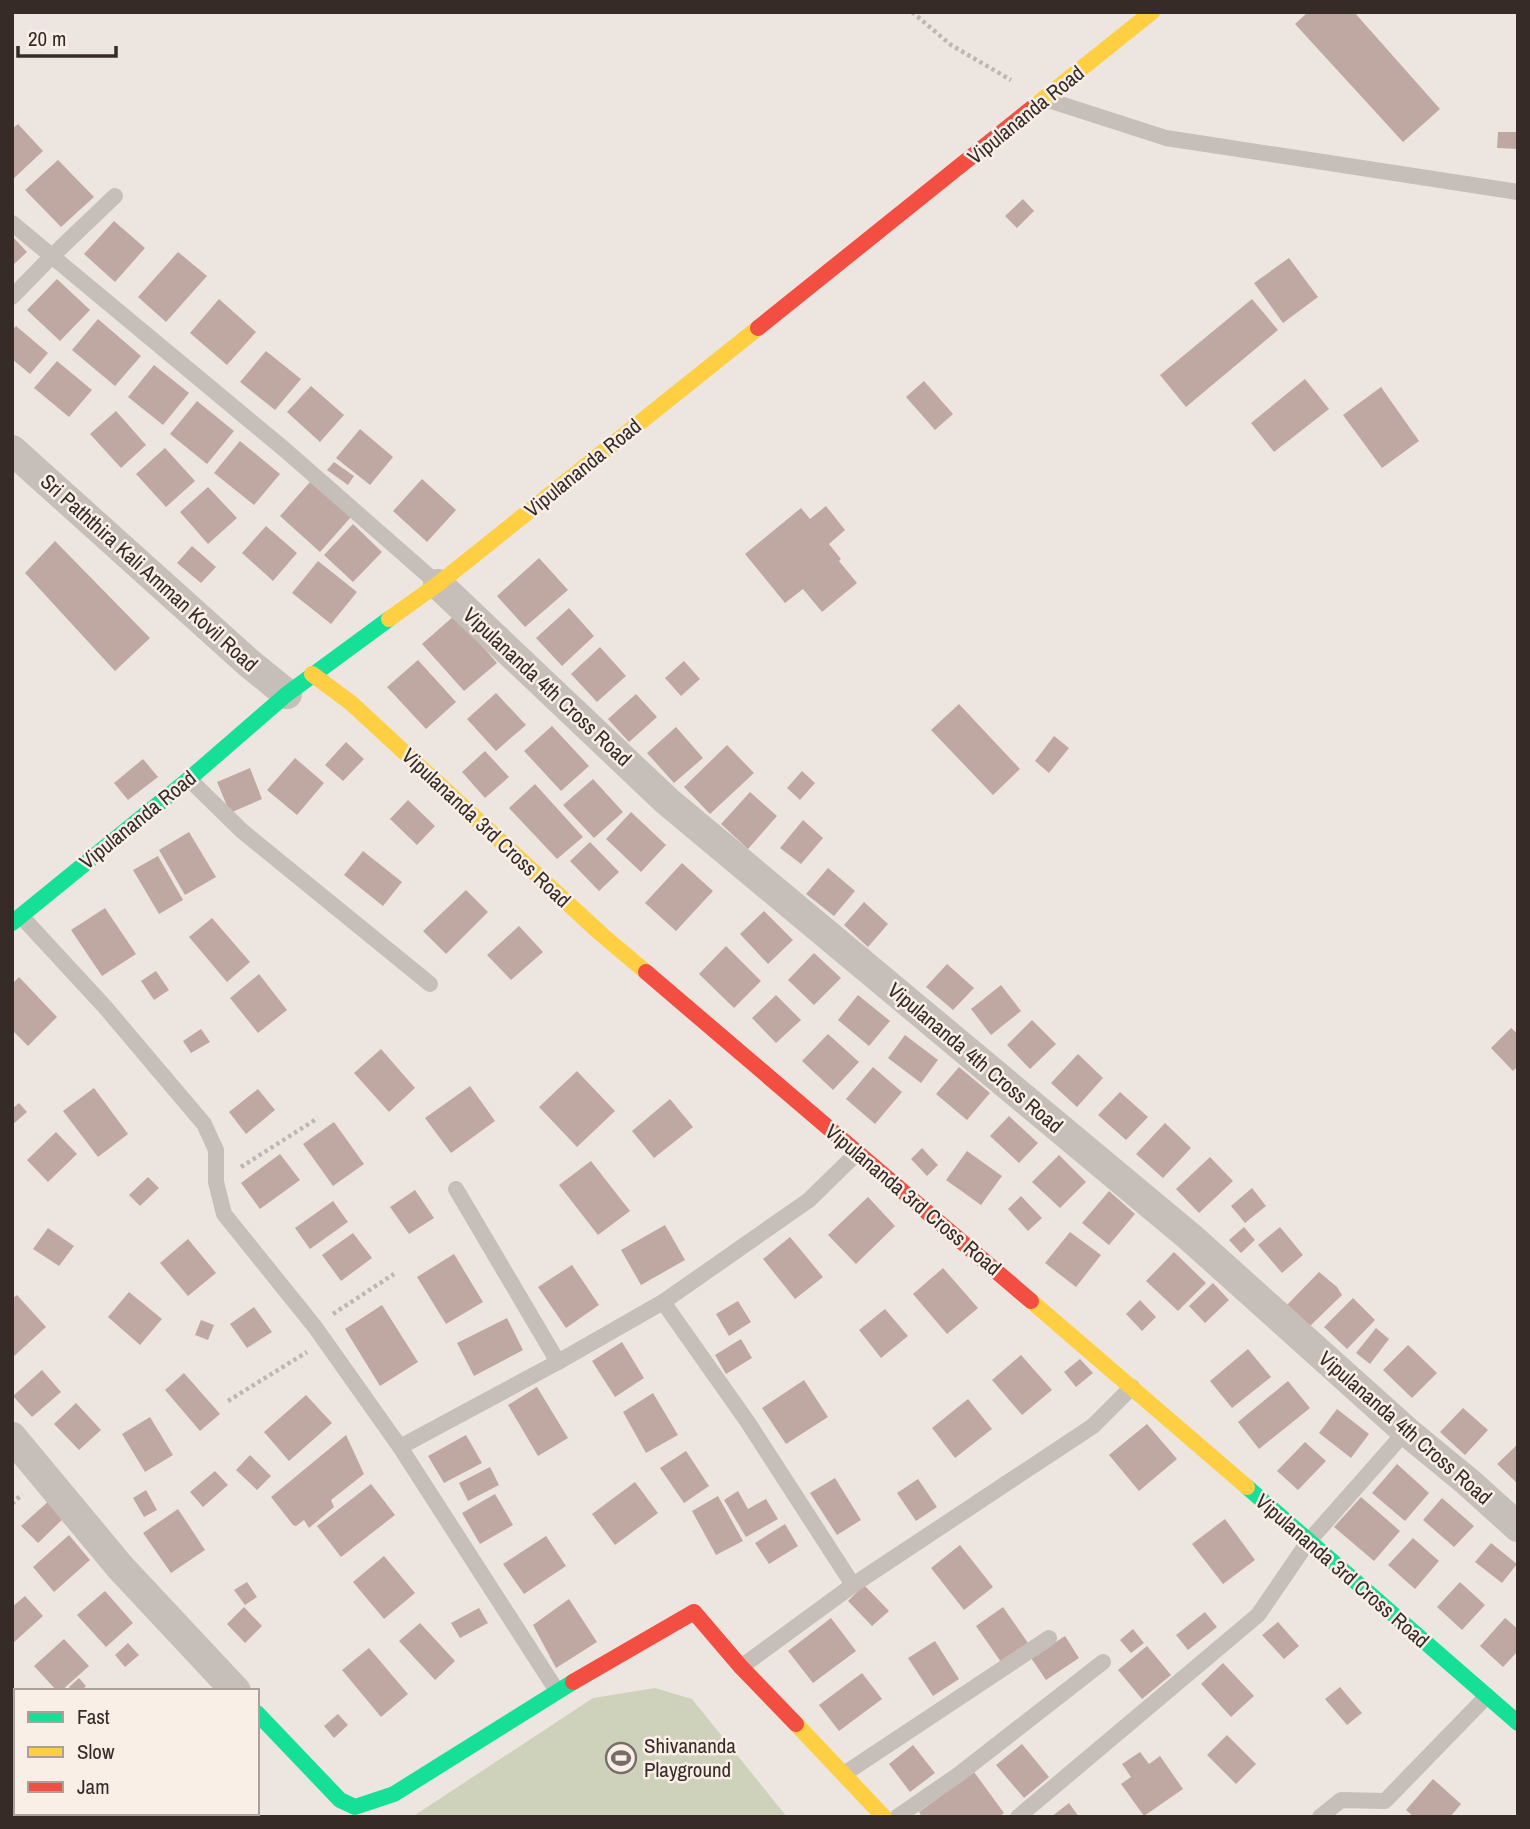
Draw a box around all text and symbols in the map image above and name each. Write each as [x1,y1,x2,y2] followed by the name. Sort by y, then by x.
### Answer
[18,14,116,58] scale bar
[28,24,66,53] text: 20 m
[961,59,1090,171] street label: Vipulananda Road
[518,412,647,524] street label: Vipulananda Road
[34,467,264,678] street label: Sri Paththira Kali Amman Kovil Road
[457,601,638,773] street label: Vipulananda 4th Cross Road
[395,741,577,914] street label: Vipulananda 3rd Cross Road
[73,764,202,876] street label: Vipulananda Road
[881,976,1069,1140] street label: Vipulananda 4th Cross Road
[819,1117,1008,1282] street label: Vipulananda 3rd Cross Road
[1312,1344,1498,1511] street label: Vipulananda 4th Cross Road
[1249,1487,1436,1654] street label: Vipulananda 3rd Cross Road
[14,1689,259,1815] legend
[77,1702,110,1731] text: Fast
[644,1731,736,1784] place label: Shivananda Playground
[77,1737,115,1766] text: Slow
[604,1741,638,1775] sports icon: Shivananda Playground
[77,1772,110,1801] text: Jam

